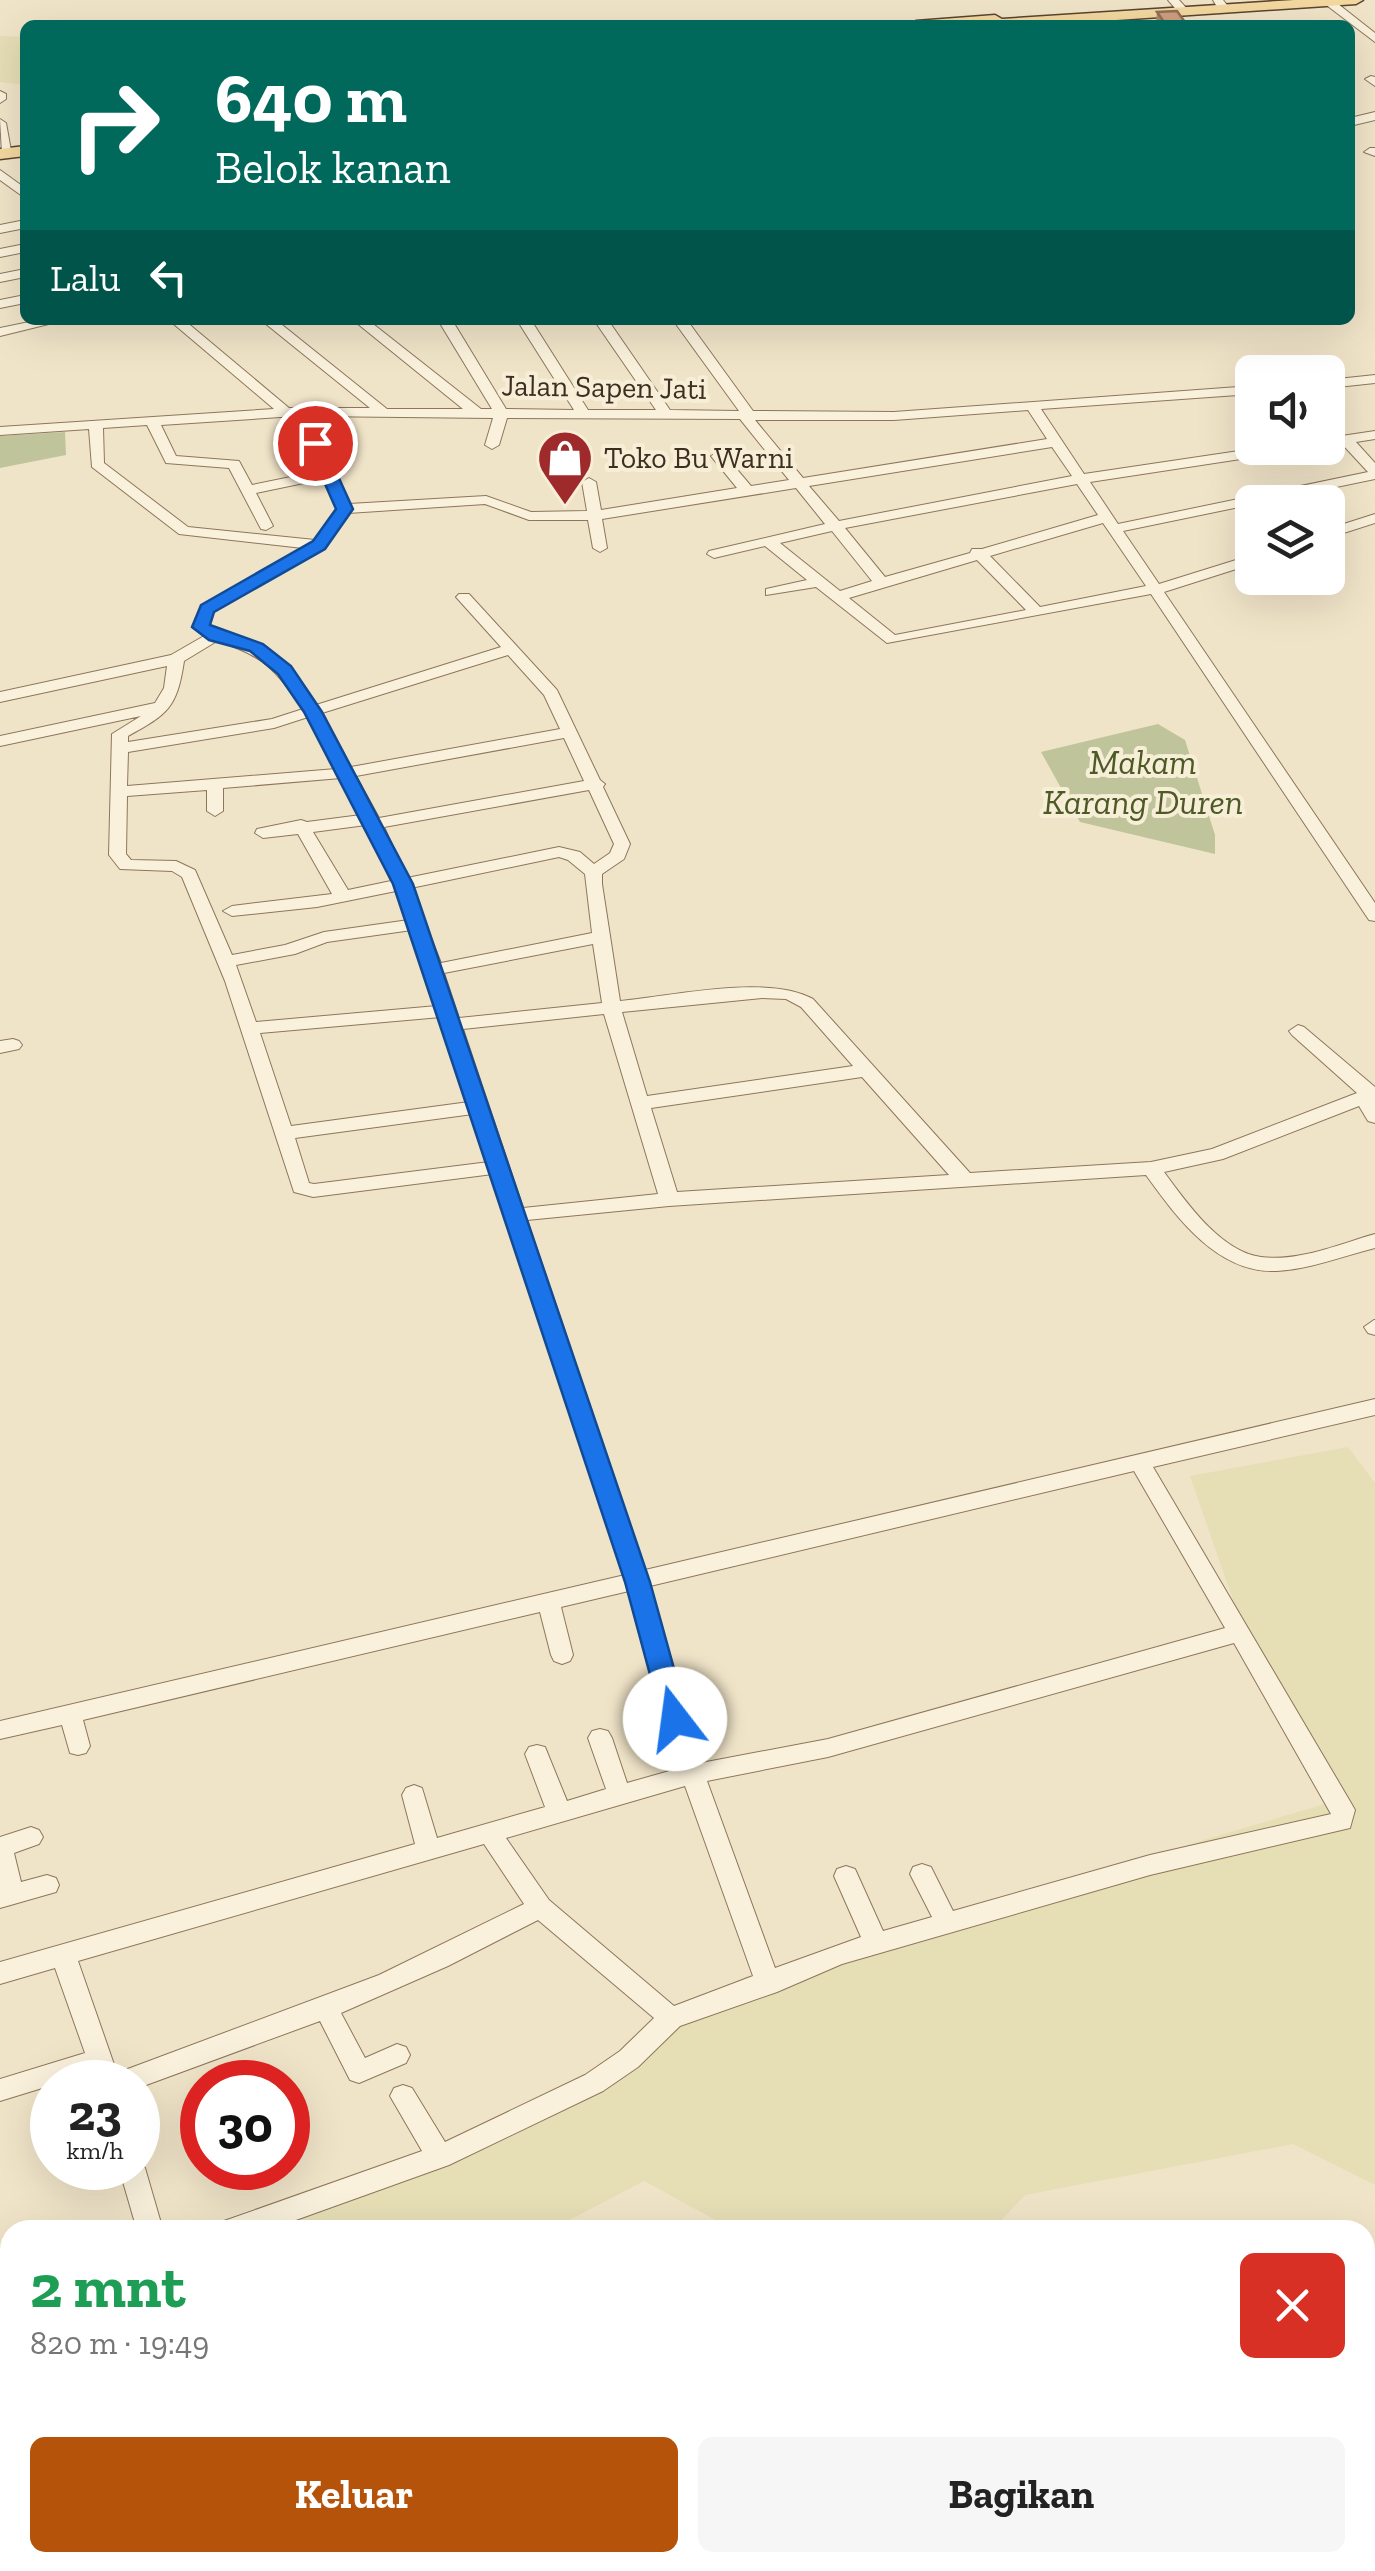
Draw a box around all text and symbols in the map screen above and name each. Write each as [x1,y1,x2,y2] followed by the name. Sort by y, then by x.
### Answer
[215,56,407,140] text: 640 m
[50,60,180,190] icon: right
[215,141,450,195] text: Belok kanan
[141,250,196,305] icon: left
[50,255,121,301] text: Lalu
[1235,355,1345,595] map controls
[1235,355,1345,465] button: sound
[501,367,707,407] street label: Jalan Sapen Jati
[273,401,358,486] pin
[288,416,343,471] icon: arrive
[535,428,595,507] shop icon: Toko Bu Warni
[604,440,794,476] place label: Toko Bu Warni
[1235,485,1345,595] button: layers
[1043,741,1243,823] park label: Makam Karang Duren
[623,1667,727,1771] position arrow
[180,2060,310,2190] speed limit sign: 30
[68,2083,122,2143] text: 23
[66,2135,124,2165] text: km/h
[30,2250,185,2322] text: 2 mnt
[1240,2253,1345,2358] button: close
[30,2324,209,2362] text: 820 m · 19:49
[30,2437,678,2552] button: Keluar
[698,2437,1345,2552] button: Bagikan

